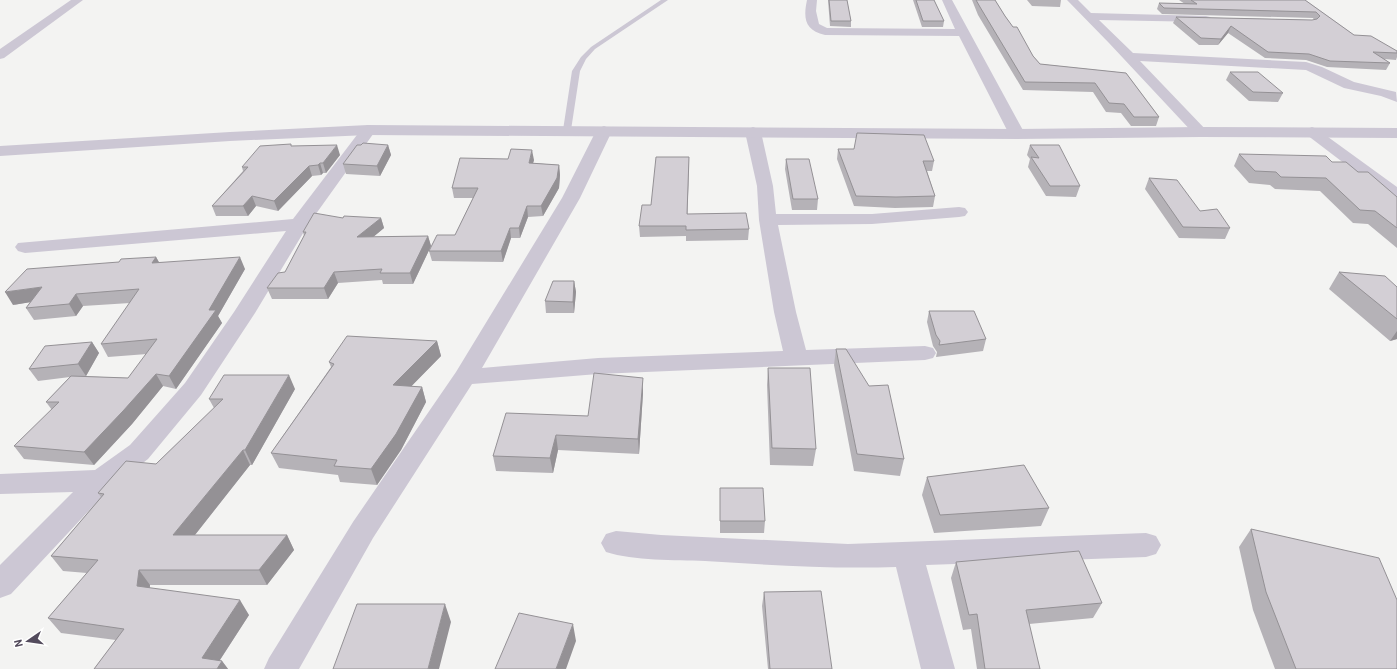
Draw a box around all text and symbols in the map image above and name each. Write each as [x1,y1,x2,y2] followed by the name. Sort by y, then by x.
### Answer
[8,621,48,661] north arrow
[11,638,25,648] text: N

